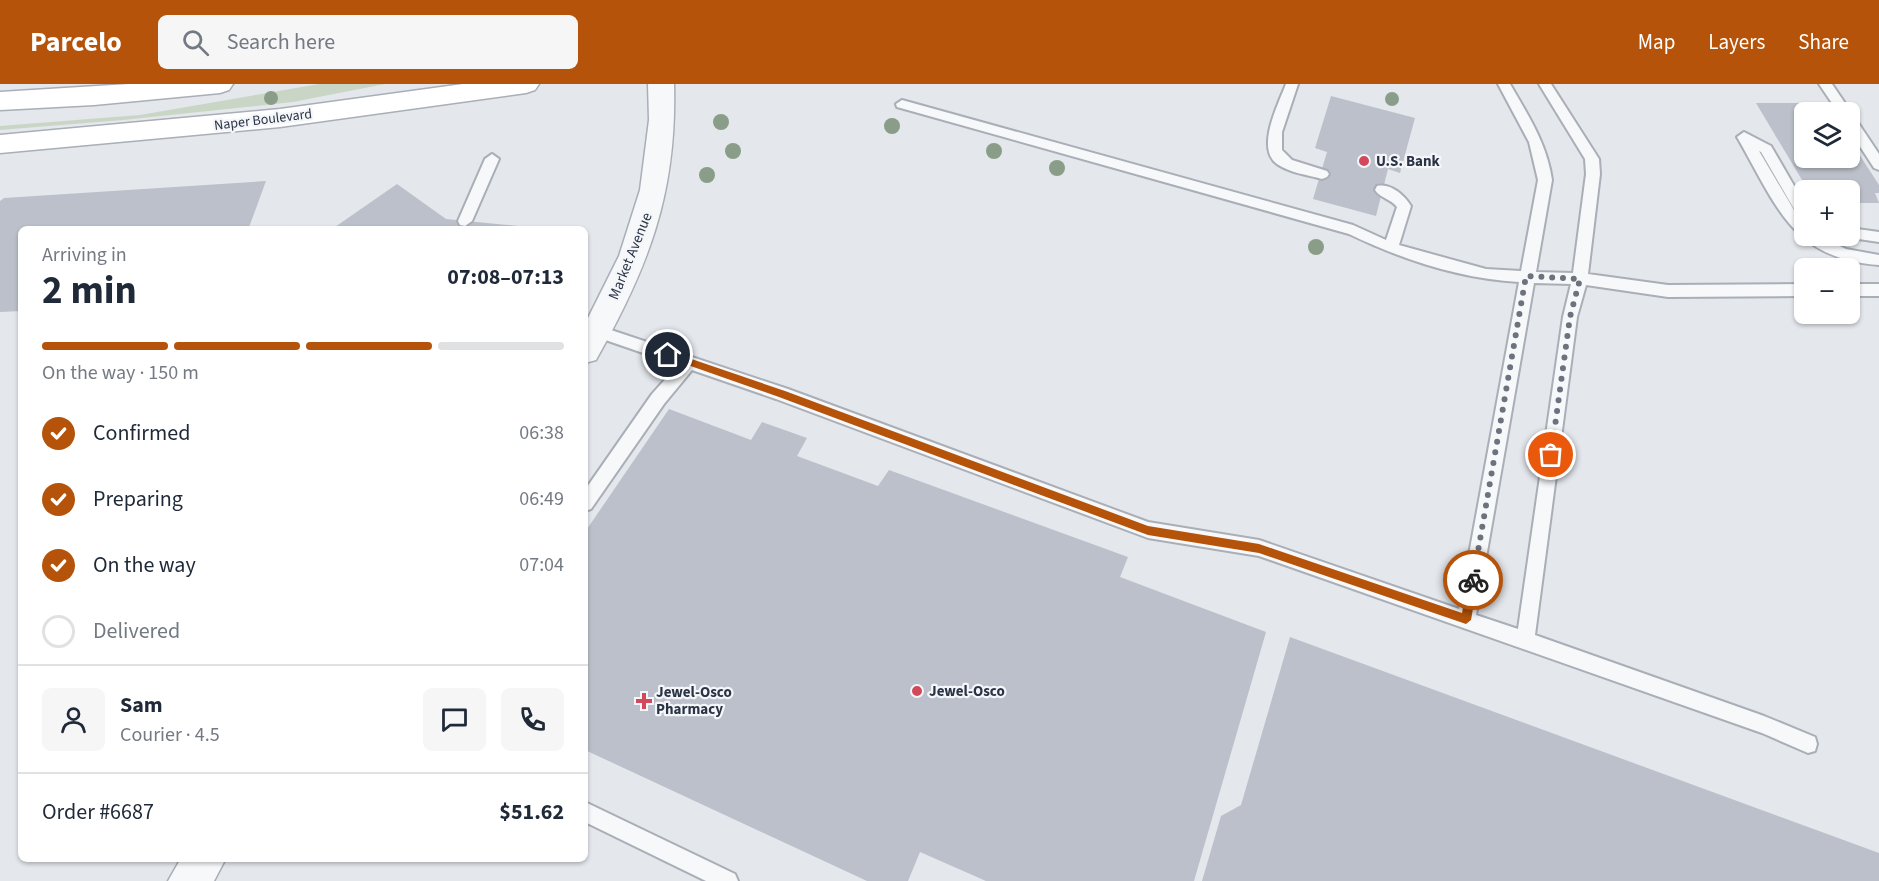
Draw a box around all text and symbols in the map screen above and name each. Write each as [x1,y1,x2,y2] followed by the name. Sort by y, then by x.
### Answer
[158,15,578,69] search box
[30,22,122,62] text: Parcelo
[179,26,212,59] icon: search
[227,26,335,58] text: Search here
[1638,27,1675,57] text: Map
[1708,27,1765,57] text: Layers
[1798,27,1849,57] text: Share
[1794,102,1860,324] map controls
[1794,102,1860,168] button: layers
[213,104,313,136] street label: Naper Boulevard
[1376,151,1440,172] place label: U.S. Bank
[1357,154,1371,168] marker: U.S. Bank
[1794,180,1860,246] button: +
[603,209,658,303] street label: Market Avenue
[42,241,127,269] text: Arriving in
[1794,258,1860,324] button: −
[447,261,564,293] text: 07:08–07:13
[42,263,137,319] text: 2 min
[642,329,693,380] pin
[651,338,684,371] icon: home
[42,359,199,387] text: On the way · 150 m
[42,417,75,450] icon: check
[93,417,190,449] text: Confirmed
[519,419,564,447] text: 06:38
[1525,429,1576,480] pin
[1534,438,1567,471] icon: bag
[42,483,75,516] icon: check
[93,483,183,515] text: Preparing
[519,485,564,513] text: 06:49
[42,549,75,582] icon: check
[93,549,196,581] text: On the way
[1443,550,1503,610] courier
[519,551,564,579] text: 07:04
[1457,564,1490,597] icon: bike
[93,615,180,647] text: Delivered
[929,681,1005,702] place label: Jewel-Osco
[656,682,732,720] place label: Jewel-Osco Pharmacy
[910,684,924,698] marker: Jewel-Osco
[42,688,105,751] button: person
[423,688,486,751] button: chat
[501,688,564,751] button: phone
[120,689,163,721] text: Sam
[637,694,651,708] marker: Jewel-Osco Pharmacy
[120,721,220,749] text: Courier · 4.5
[42,796,154,828] text: Order #6687
[499,796,564,828] text: $51.62

